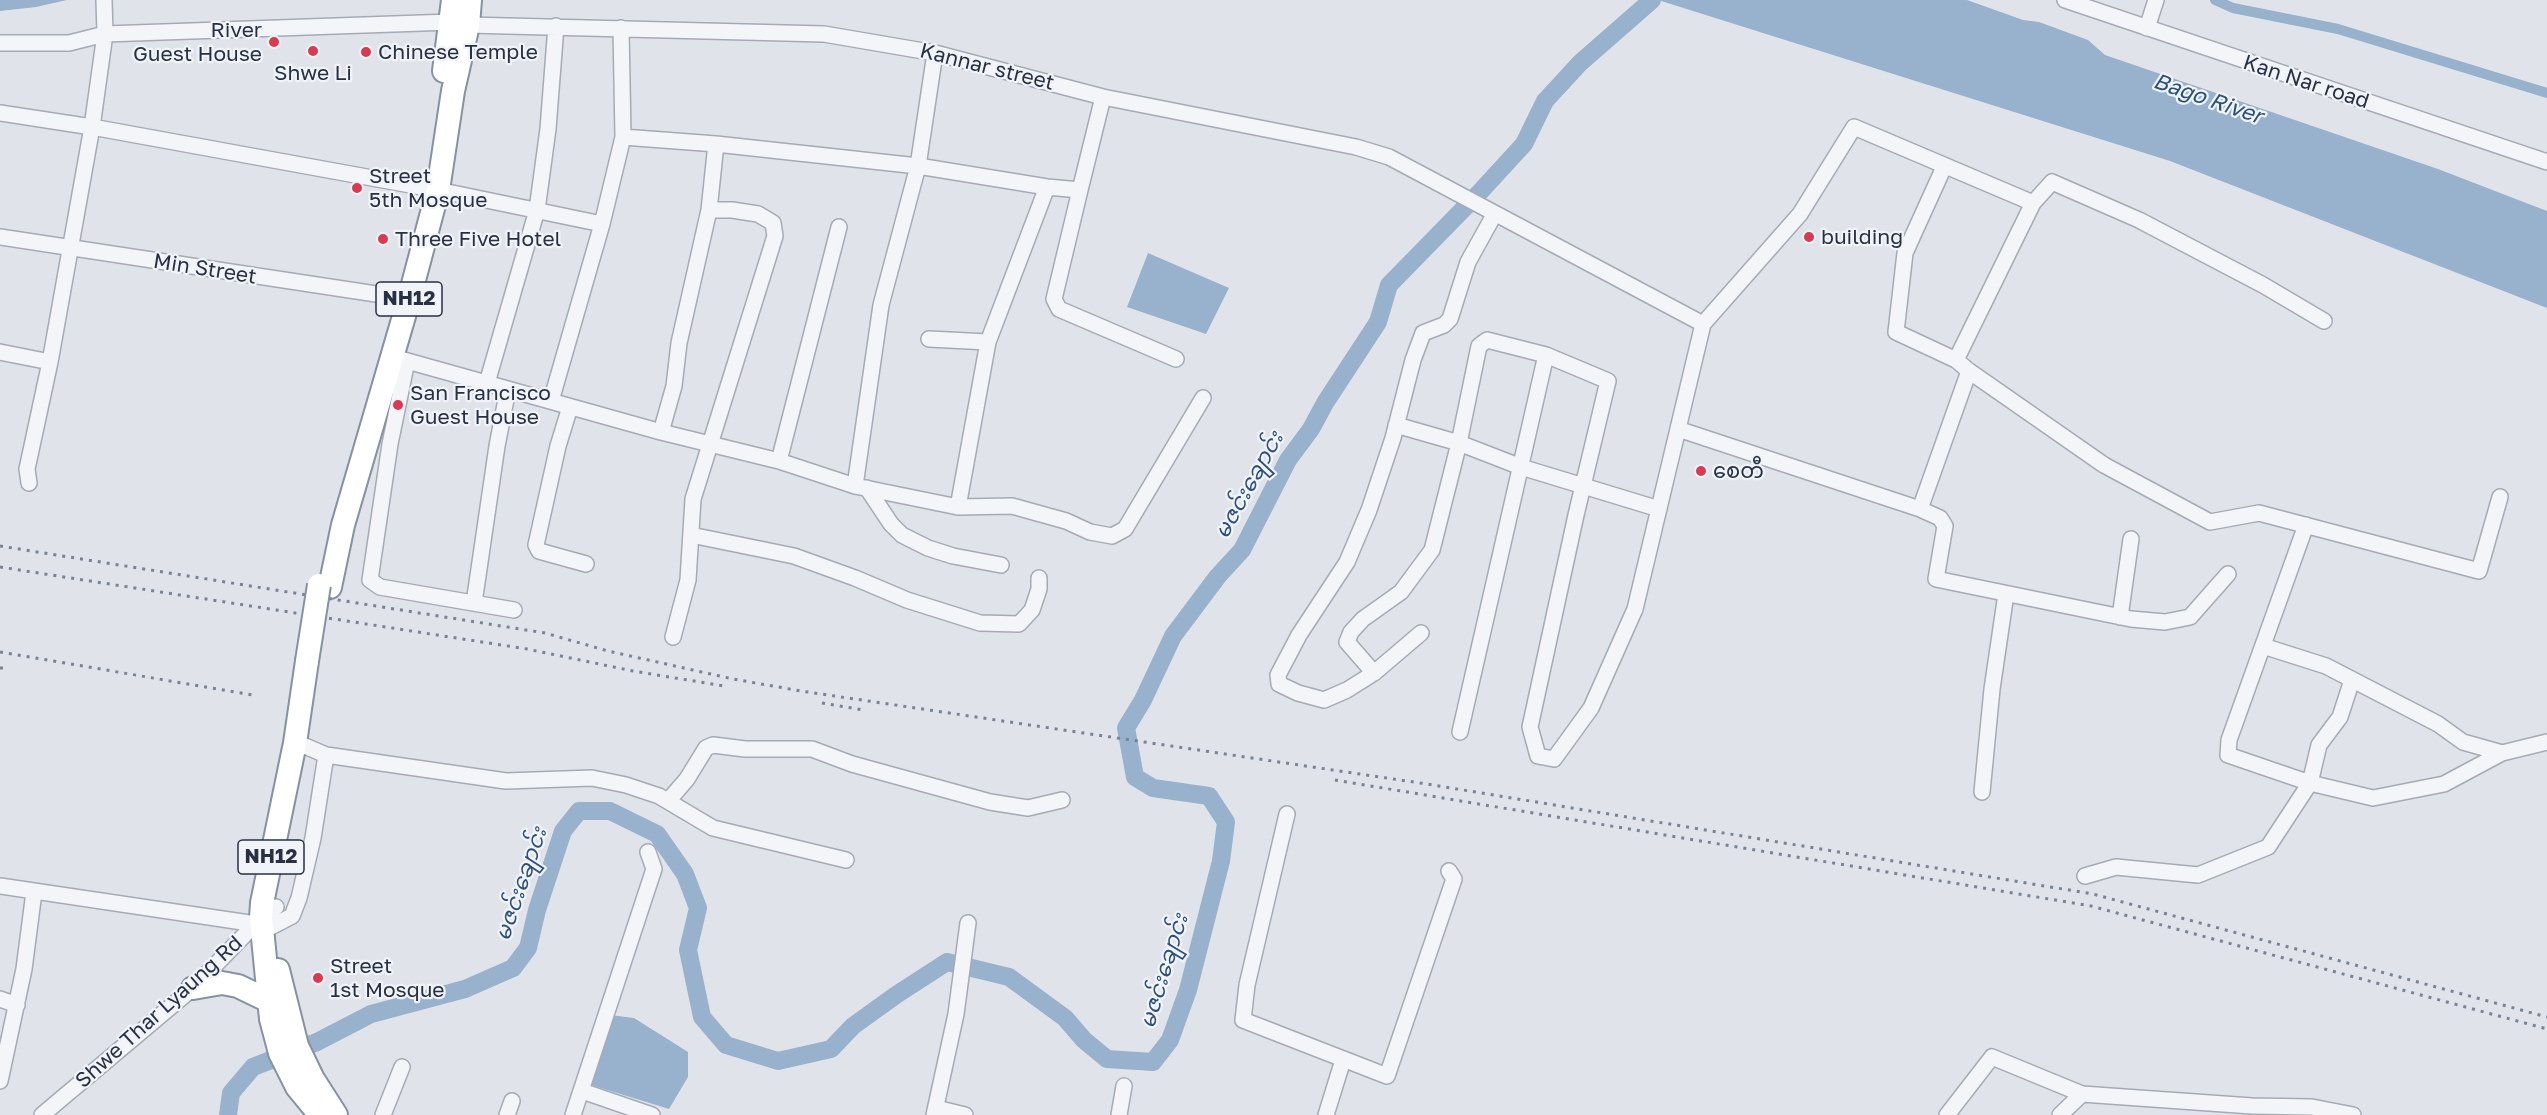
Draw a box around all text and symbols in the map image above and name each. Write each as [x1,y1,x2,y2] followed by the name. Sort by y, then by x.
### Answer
[133,17,262,67] place label: River Guest House
[267,35,281,49] marker: River Guest House
[917,38,1057,96] street label: Kannar street
[378,39,538,65] place label: Chinese Temple
[306,44,320,58] marker: Shwe Li
[359,45,373,59] marker: Chinese Temple
[2240,50,2372,114] street label: Kan Nar road
[274,60,352,86] place label: Shwe Li
[2150,68,2266,130] water label: Bago River
[369,163,487,213] place label: Street 5th Mosque
[350,181,364,195] marker: Street 5th Mosque
[1821,224,1903,250] place label: building
[395,226,561,252] place label: Three Five Hotel
[1802,230,1816,244] marker: building
[376,232,390,246] marker: Three Five Hotel
[152,248,258,290] street label: Min Street
[376,282,442,316] road number: NH12
[410,380,551,430] place label: San Francisco Guest House
[391,398,405,412] marker: San Francisco Guest House
[1209,427,1289,543] water label: မဇင်းချောင်း
[1713,458,1764,484] place label: စေတီ
[1694,464,1708,478] marker: စေတီ
[489,824,553,944] water label: မဇင်းချောင်း
[238,840,304,874] road number: NH12
[1134,911,1194,1031] water label: မဇင်းချောင်း
[70,930,248,1094] street label: Shwe Thar Lyaung Rd
[330,953,445,1003] place label: Street 1st Mosque
[311,971,325,985] marker: Street 1st Mosque

